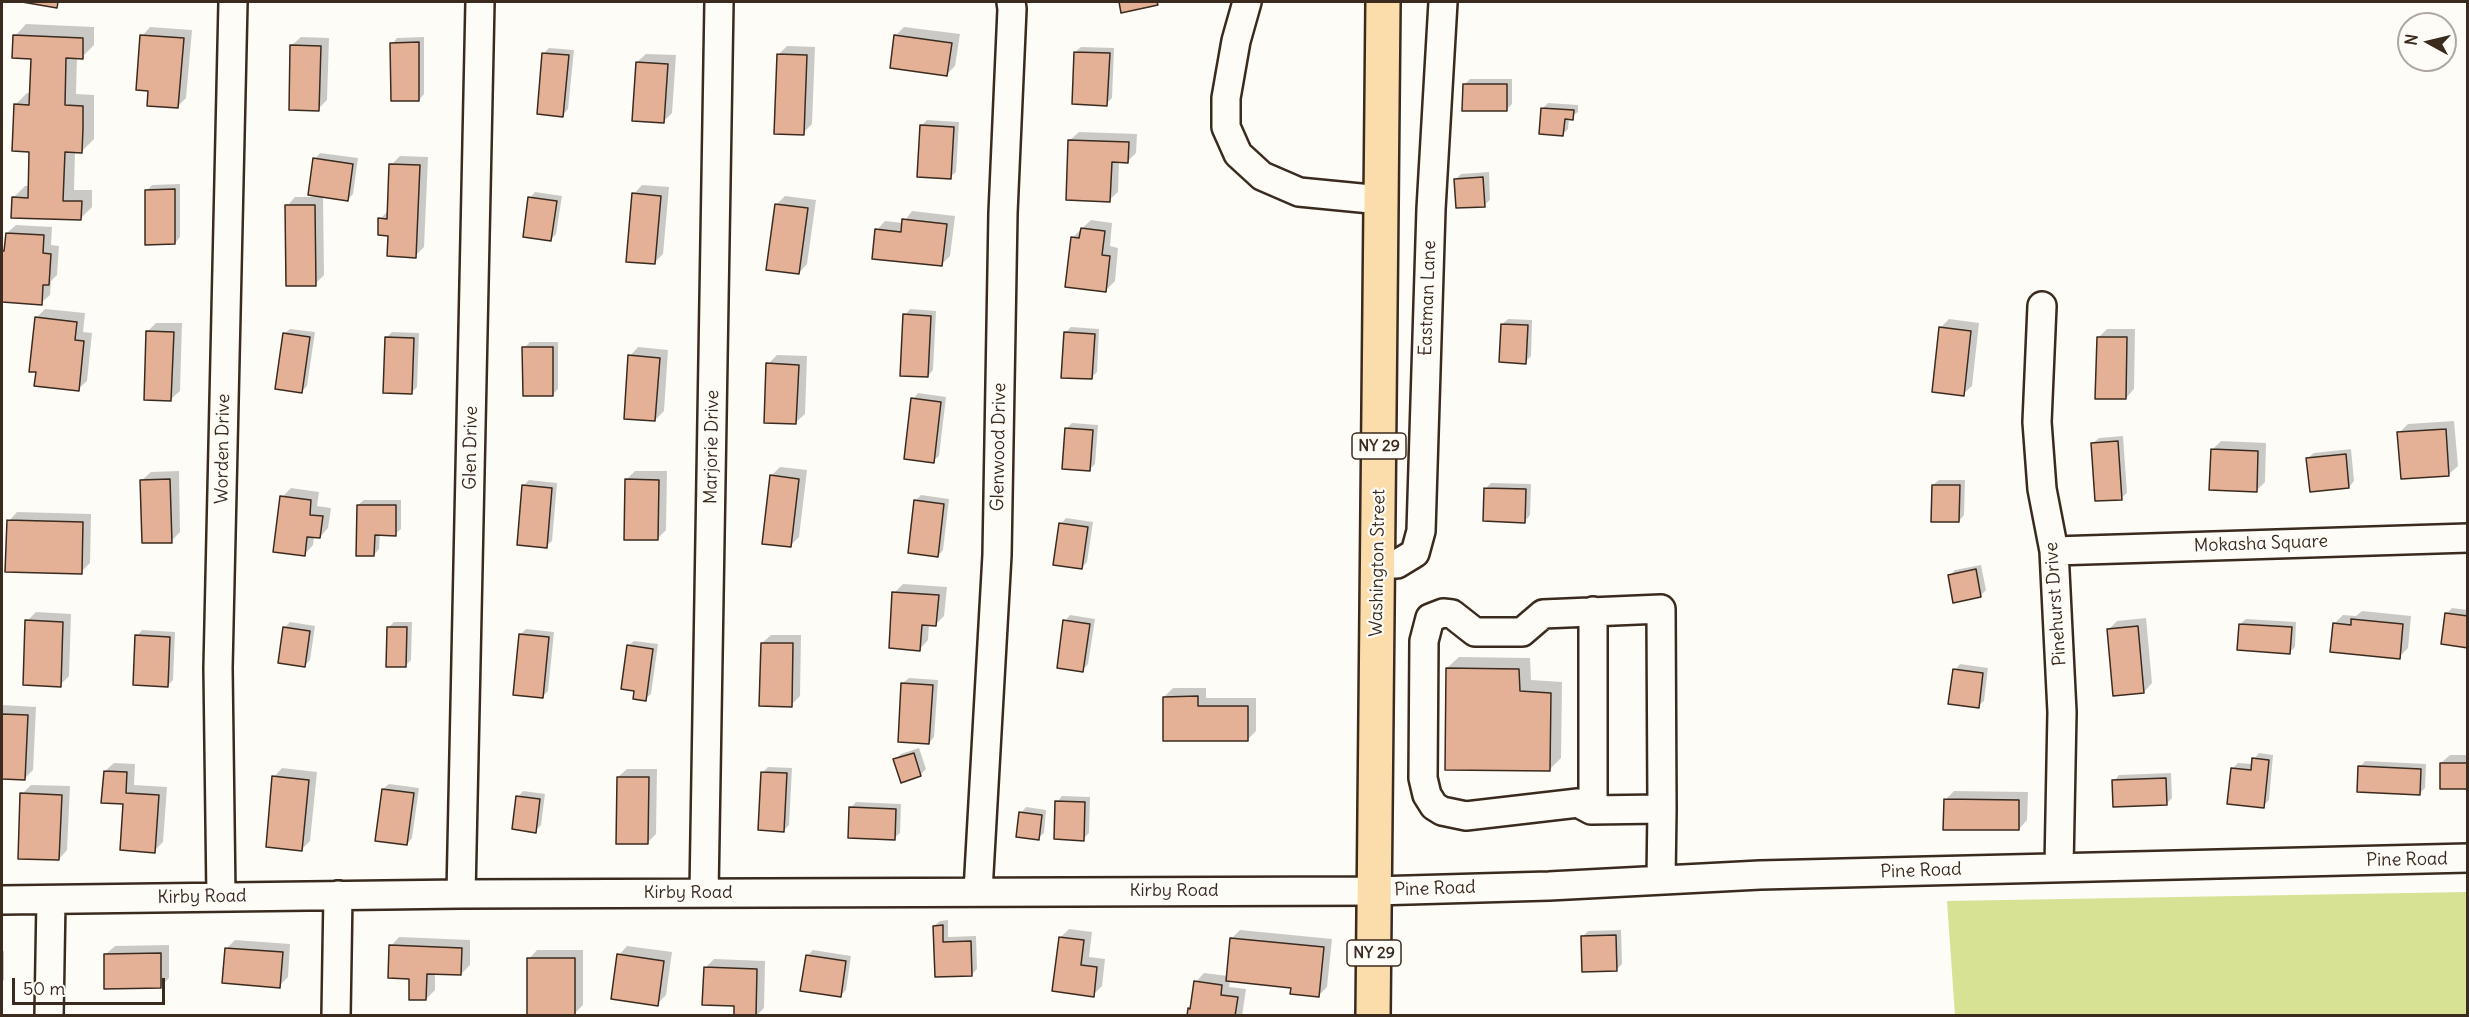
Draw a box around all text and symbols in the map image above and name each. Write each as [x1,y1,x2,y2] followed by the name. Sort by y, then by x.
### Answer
[2397,12,2457,72] north arrow
[2400,33,2422,47] text: N
[1415,240,1441,356] street label: Eastman Lane
[987,382,1011,512] street label: Glenwood Drive
[700,390,724,504] street label: Marjorie Drive
[211,394,235,504] street label: Worden Drive
[459,406,483,490] street label: Glen Drive
[1352,433,1406,459] road number: NY 29
[1366,489,1390,637] street label: Washington Street
[2194,531,2328,557] street label: Mokasha Square
[2041,541,2071,667] street label: Pinehurst Drive
[2366,848,2448,872] street label: Pine Road
[1880,859,1962,883] street label: Pine Road
[1394,877,1476,901] street label: Pine Road
[1129,880,1219,902] street label: Kirby Road
[643,882,733,904] street label: Kirby Road
[157,885,247,909] street label: Kirby Road
[1347,940,1401,966] road number: NY 29
[15,966,168,1004] scale bar
[23,977,65,1000] text: 50 m

